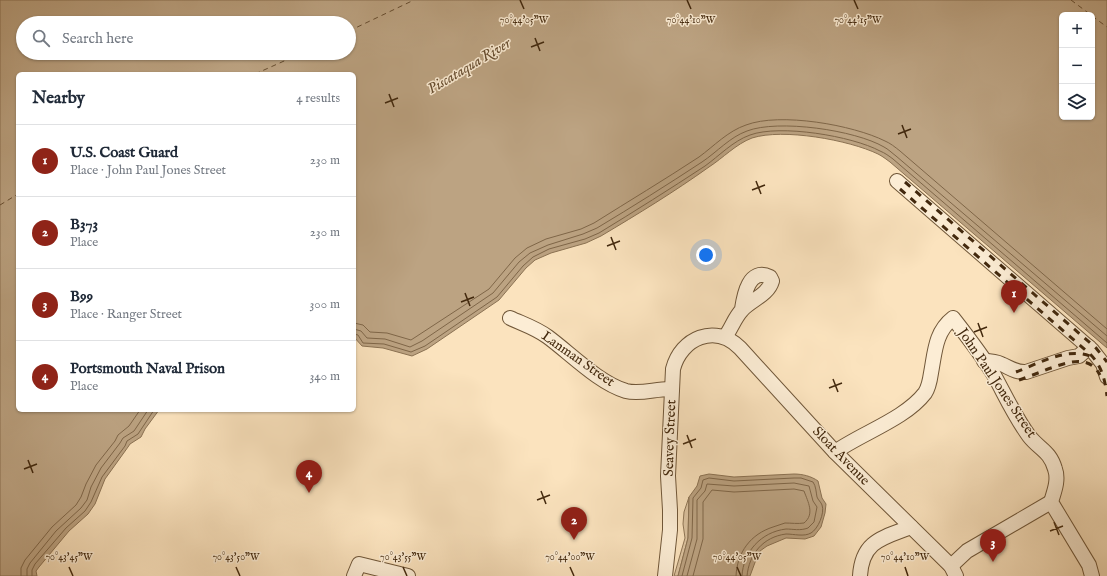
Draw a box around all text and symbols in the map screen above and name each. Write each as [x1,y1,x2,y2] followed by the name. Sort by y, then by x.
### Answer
[1059,12,1095,120] map controls
[1059,12,1095,48] button: +
[500,14,549,27] text: 70°44'05"W
[667,14,716,27] text: 70°44'10"W
[834,14,882,27] text: 70°44'15"W
[16,16,356,60] search box
[30,27,52,49] icon: search
[62,29,133,48] text: Search here
[424,33,515,98] water label: Piscataqua River
[1059,48,1095,84] button: −
[1059,84,1095,120] button: layers
[32,88,85,109] text: Nearby
[296,90,340,107] text: 4 results
[70,143,178,162] text: U.S. Coast Guard
[43,152,47,169] text: 1
[310,152,340,169] text: 230 m
[70,162,226,179] text: Place · John Paul Jones Street
[70,215,98,234] text: B373
[42,224,48,241] text: 2
[310,224,340,241] text: 230 m
[70,234,98,251] text: Place
[696,245,716,265] your location
[1001,280,1027,313] pin: 1
[70,287,93,306] text: B99
[43,296,47,313] text: 3
[309,296,340,313] text: 300 m
[70,306,182,323] text: Place · Ranger Street
[953,323,1040,441] street label: John Paul Jones Street
[538,327,618,391] street label: Lanman Street
[70,359,225,378] text: Portsmouth Naval Prison
[42,368,48,385] text: 4
[310,368,340,385] text: 340 m
[70,378,98,395] text: Place
[660,399,680,477] street label: Seavey Street
[808,423,874,490] street label: Sloat Avenue
[296,460,322,493] pin: 4
[561,507,587,540] pin: 2
[980,529,1006,562] pin: 3
[45,551,93,564] text: 70°43'45"W
[212,551,260,564] text: 70°43'50"W
[380,551,426,564] text: 70°43'55"W
[545,551,595,564] text: 70°44'00"W
[713,551,762,564] text: 70°44'05"W
[881,551,930,564] text: 70°44'10"W

